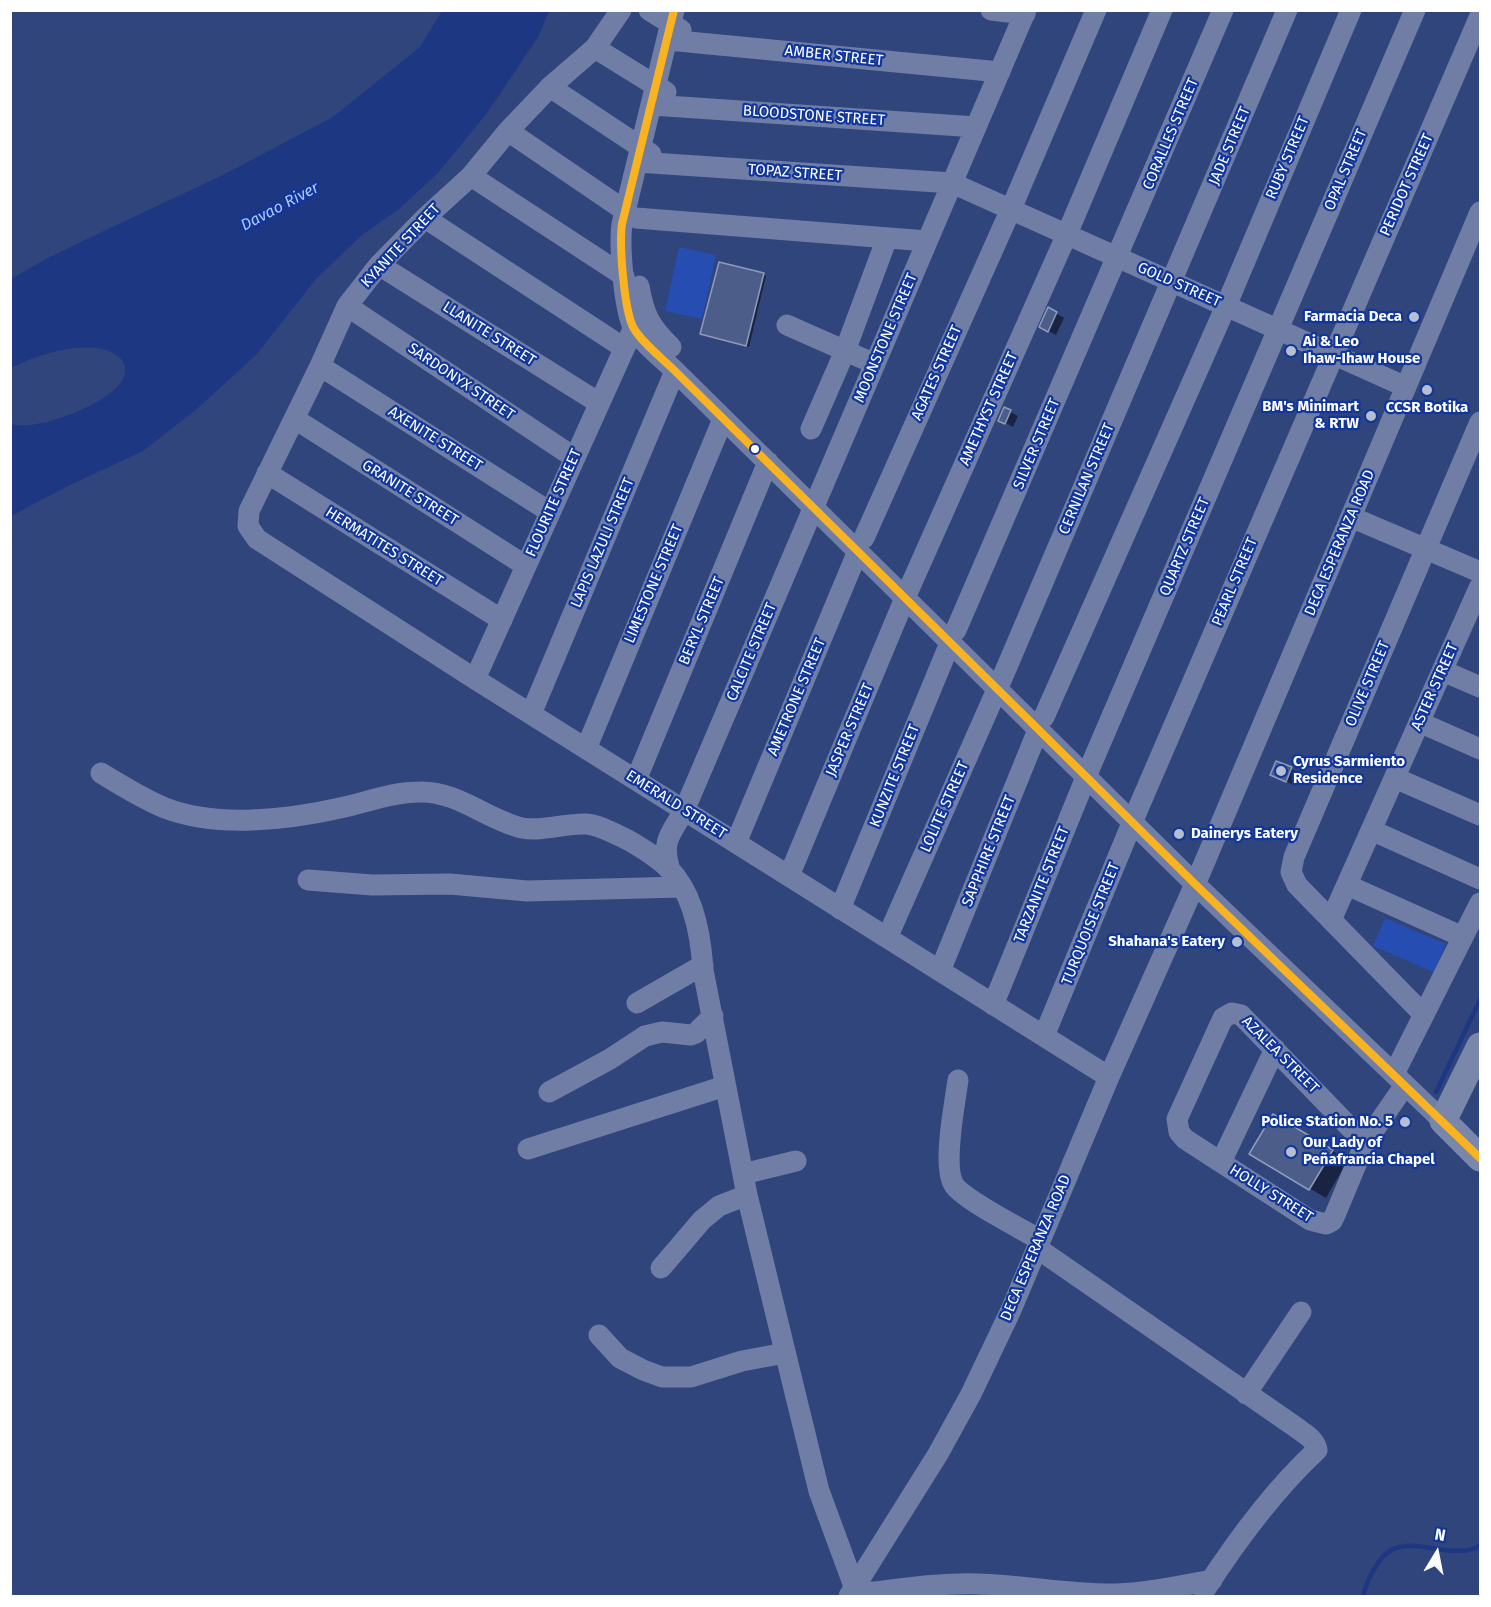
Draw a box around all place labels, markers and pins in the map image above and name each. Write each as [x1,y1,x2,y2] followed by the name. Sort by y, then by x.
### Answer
[1304,308,1402,326] place label: Farmacia Deca
[1407,310,1421,324] marker: Farmacia Deca
[1303,333,1420,368] place label: Ai & Leo Ihaw-Ihaw House
[1284,344,1298,358] marker: Ai & Leo Ihaw-Ihaw House
[1420,383,1434,397] marker: CCSR Botika
[1262,398,1359,433] place label: BM's Minimart & RTW
[1386,399,1468,417] place label: CCSR Botika
[1364,409,1378,423] marker: BM's Minimart & RTW
[749,443,761,455] unlabelled marker
[1293,753,1405,788] place label: Cyrus Sarmiento Residence
[1274,764,1288,778] marker: Cyrus Sarmiento Residence
[1191,825,1298,843] place label: Dainerys Eatery
[1172,827,1186,841] marker: Dainerys Eatery
[1108,933,1225,951] place label: Shahana's Eatery
[1230,935,1244,949] marker: Shahana's Eatery
[1261,1113,1393,1131] place label: Police Station No. 5
[1398,1115,1412,1129] marker: Police Station No. 5
[1303,1134,1435,1169] place label: Our Lady of Peñafrancia Chapel
[1284,1145,1298,1159] marker: Our Lady of Peñafrancia Chapel

